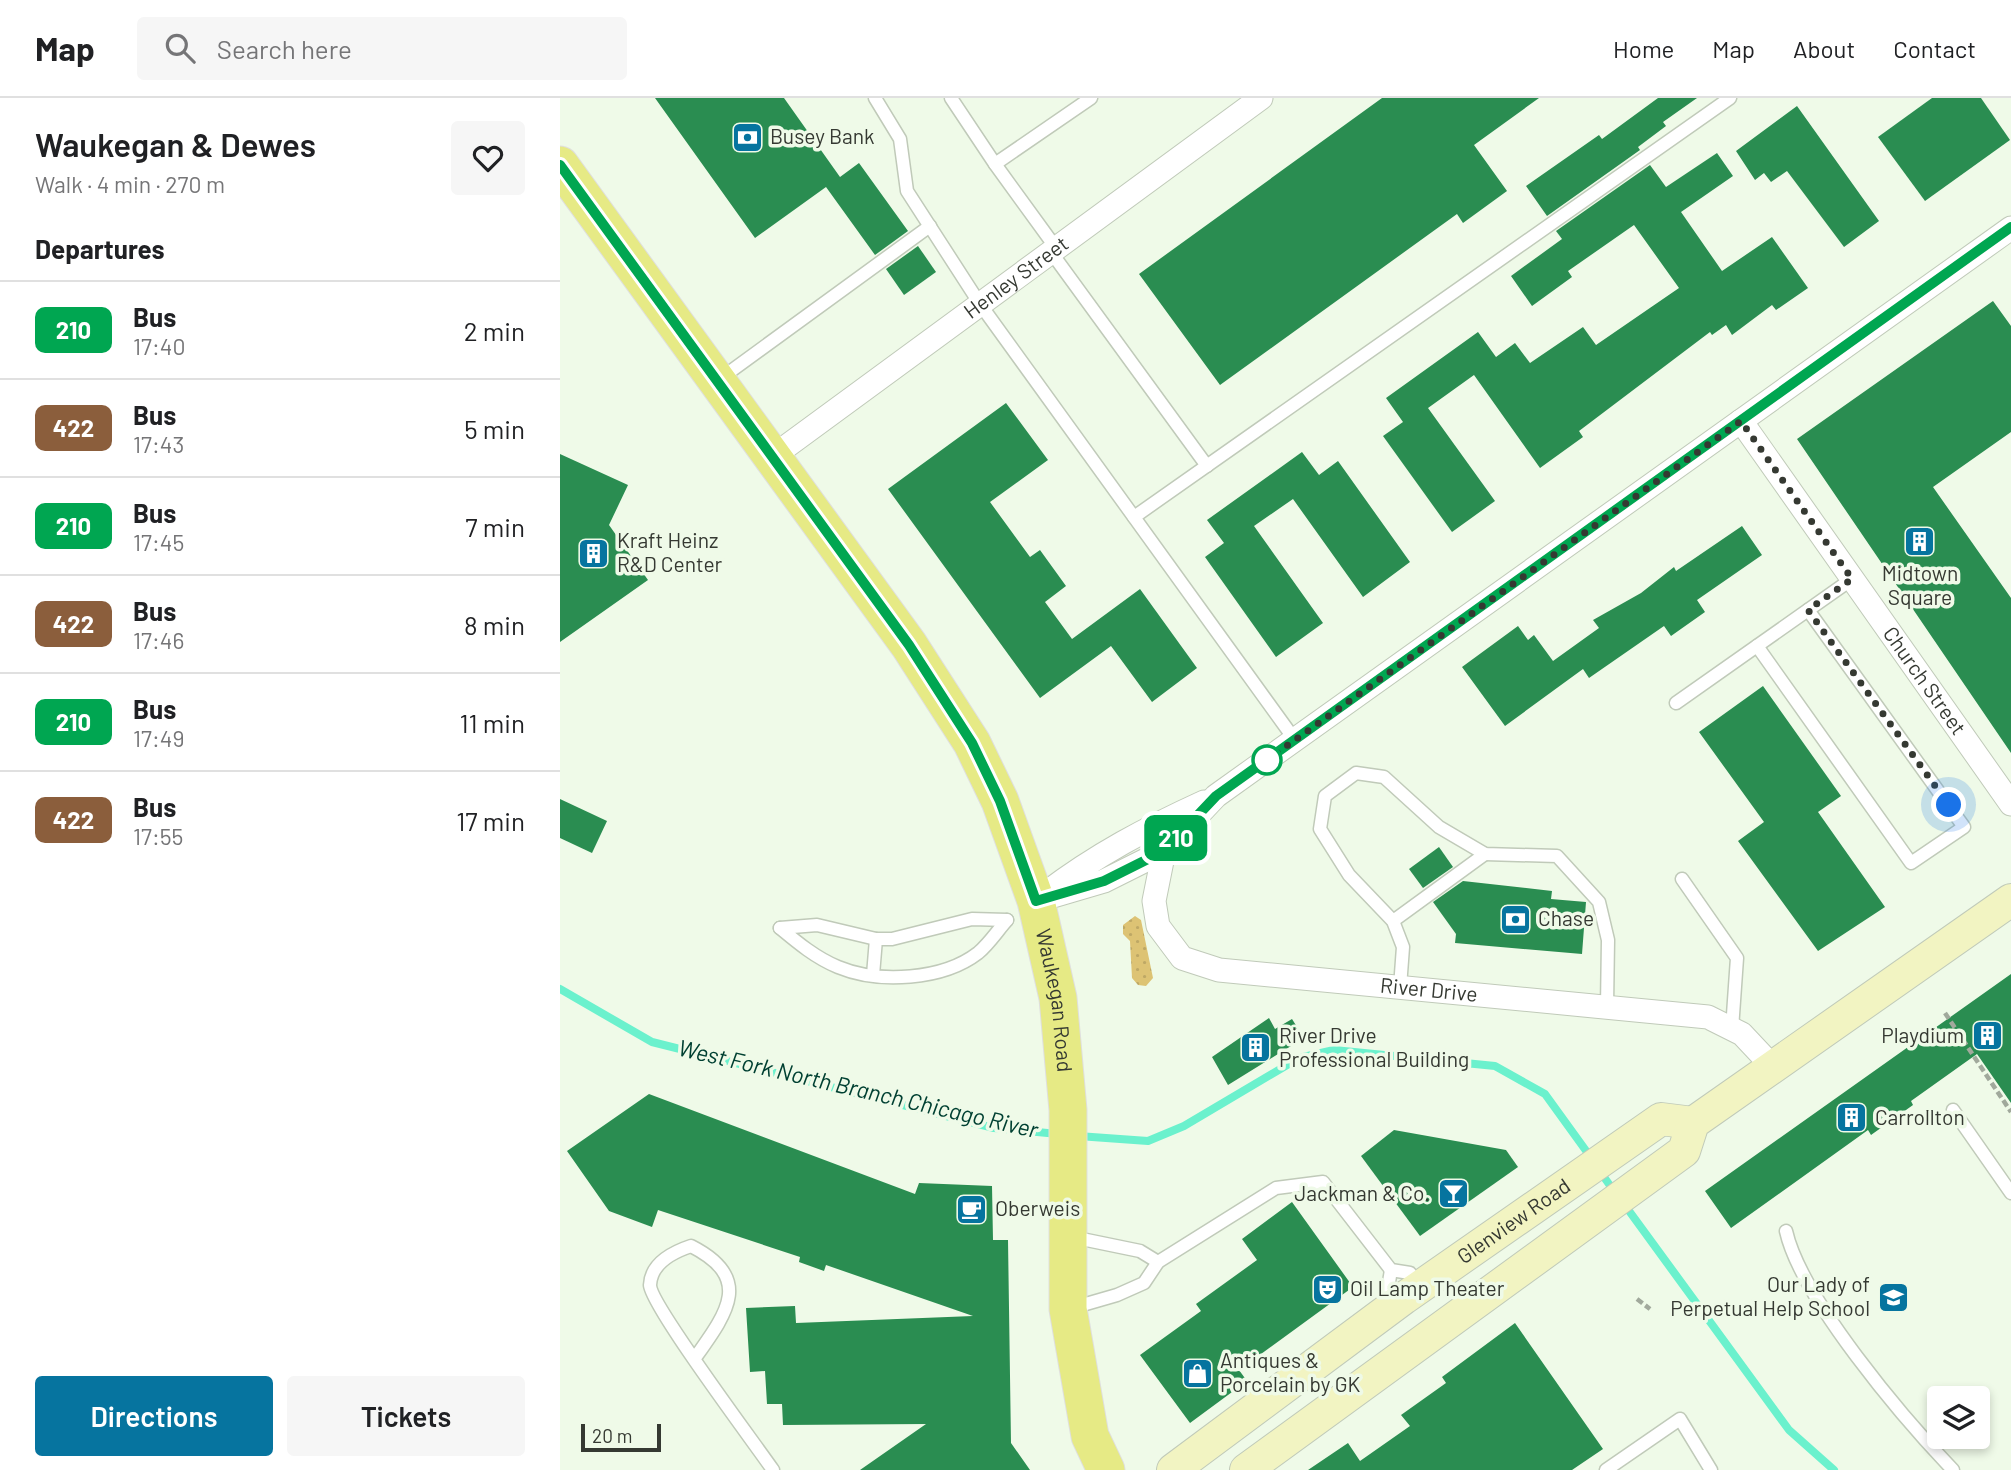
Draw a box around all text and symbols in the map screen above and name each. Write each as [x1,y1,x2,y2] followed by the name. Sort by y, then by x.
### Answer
[137,17,627,80] search box
[35,28,95,68] text: Map
[161,29,199,67] icon: search
[217,33,352,64] text: Search here
[1613,34,1674,63] text: Home
[1712,34,1755,63] text: Map
[1793,34,1855,63] text: About
[1893,34,1976,63] text: Contact
[730,120,764,154] bank icon: Busey Bank
[451,121,525,195] button: heart
[770,123,875,148] place label: Busey Bank
[35,124,316,164] text: Waukegan & Dewes
[35,170,225,198] text: Walk · 4 min · 270 m
[958,230,1072,323] street label: Henley Street
[35,233,165,264] text: Departures
[133,301,176,332] text: Bus
[56,315,91,344] text: 210
[464,315,525,346] text: 2 min
[133,332,185,360] text: 17:40
[133,399,176,430] text: Bus
[53,413,94,442] text: 422
[464,413,525,444] text: 5 min
[133,430,184,458] text: 17:43
[133,497,176,528] text: Bus
[56,511,91,540] text: 210
[465,511,525,542] text: 7 min
[1903,525,1937,559] building icon: Midtown Square
[617,527,723,576] place label: Kraft Heinz R&D Center
[133,528,184,556] text: 17:45
[577,536,611,570] building icon: Kraft Heinz R&D Center
[1882,560,1958,609] place label: Midtown Square
[133,595,176,626] text: Bus
[53,609,94,638] text: 422
[464,609,525,640] text: 8 min
[1879,621,1972,739] street label: Church Street
[133,626,184,654] text: 17:46
[133,693,176,724] text: Bus
[56,707,91,736] text: 210
[459,707,525,738] text: 11 min
[133,724,184,752] text: 17:49
[1252,745,1282,775] unlabelled marker
[1931,787,1966,822] your location
[133,791,176,822] text: Bus
[53,805,94,834] text: 422
[456,805,525,836] text: 17 min
[1136,815,1216,861] line badge: 210
[133,822,183,850] text: 17:55
[1158,823,1194,852] text: 210
[1498,902,1532,936] bank icon: Chase
[1538,905,1594,930] place label: Chase
[1032,926,1079,1073] street label: Waukegan Road
[1379,972,1479,1006] street label: River Drive
[1970,1019,2004,1053] building icon: Playdium
[1279,1022,1469,1071] place label: River Drive Professional Building
[1881,1022,1964,1047] place label: Playdium
[1239,1031,1273,1065] building icon: River Drive Professional Building
[676,1033,1042,1143] water label: West Fork North Branch Chicago River
[1835,1101,1869,1135] building icon: Carrollton
[1875,1104,1965,1129] place label: Carrollton
[1452,1172,1574,1268] street label: Glenview Road
[1436,1177,1470,1211] bar icon: Jackman & Co.
[1294,1180,1430,1205] place label: Jackman & Co.
[955,1192,989,1226] cafe icon: Oberweis
[995,1195,1080,1220] place label: Oberweis
[1670,1271,1870,1320] place label: Our Lady of Perpetual Help School
[1310,1272,1344,1306] theatre icon: Oil Lamp Theater
[1350,1275,1505,1300] place label: Oil Lamp Theater
[1876,1280,1910,1314] school or university icon: Our Lady of Perpetual Help School
[1220,1347,1361,1396] place label: Antiques & Porcelain by GK
[1180,1356,1214,1390] shop icon: Antiques & Porcelain by GK
[35,1376,273,1456] button: Directions
[287,1376,525,1456] button: Tickets
[1927,1386,1990,1449] map controls
[1927,1386,1990,1449] button: layers
[581,1421,662,1453] scale bar
[592,1424,632,1447] text: 20 m

